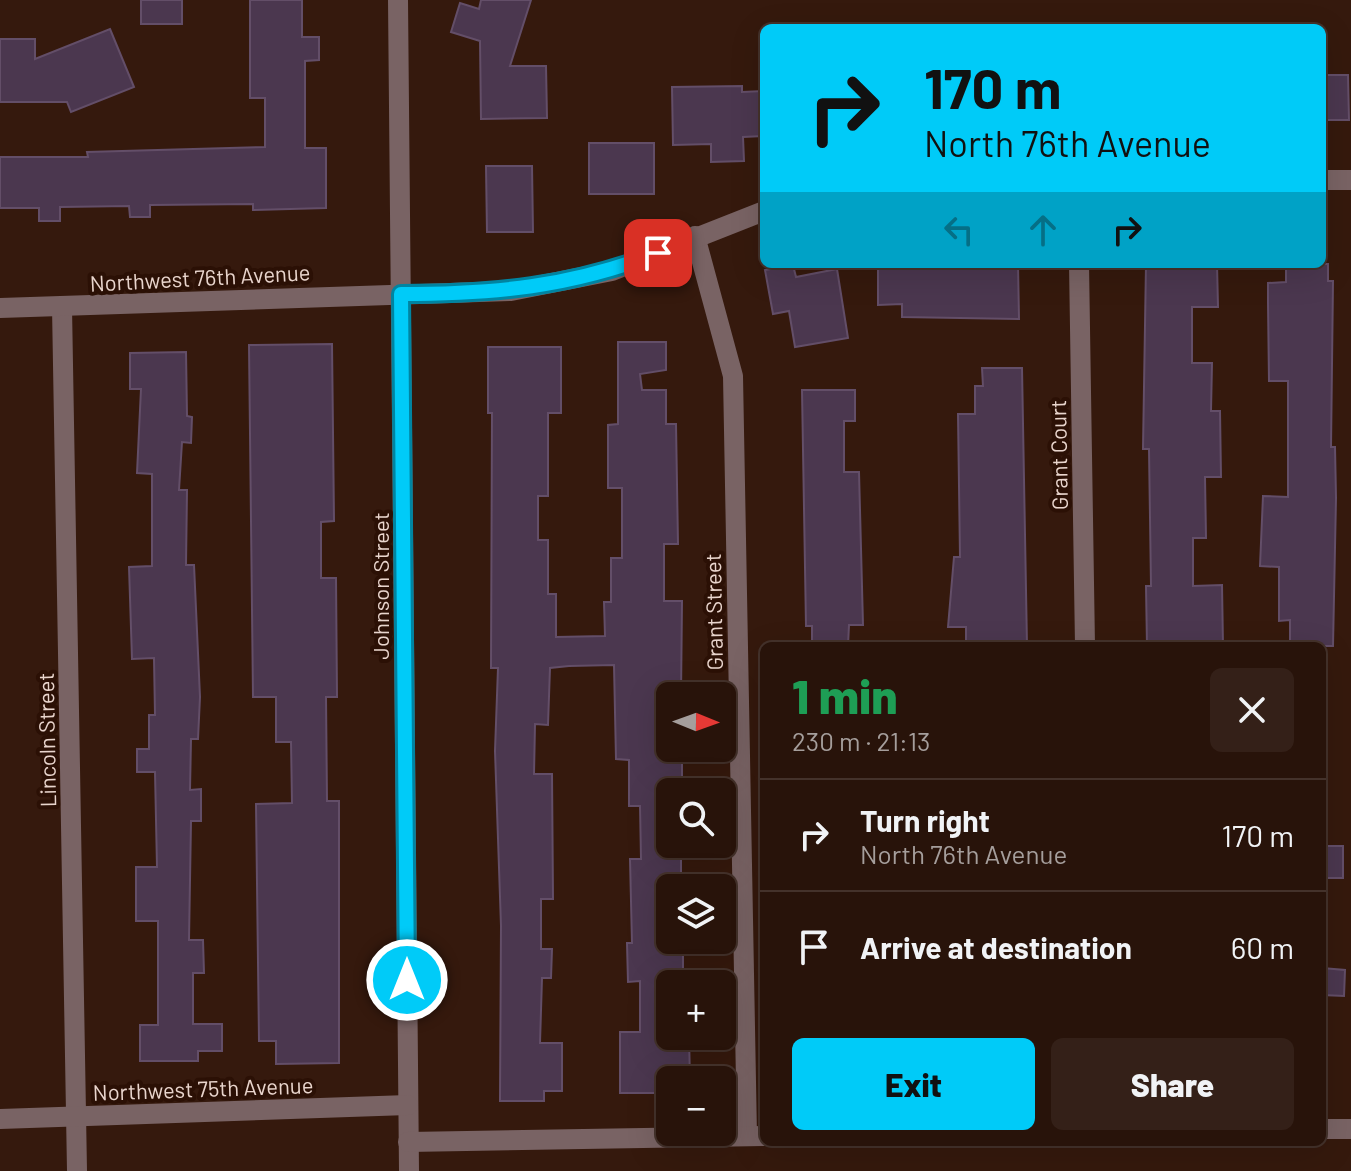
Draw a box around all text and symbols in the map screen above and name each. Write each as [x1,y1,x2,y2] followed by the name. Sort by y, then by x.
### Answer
[924,53,1061,120] text: 170 m
[792,56,896,160] icon: right
[924,121,1211,164] text: North 76th Avenue
[937,208,981,252] icon: left
[1021,208,1065,252] icon: ahead
[1105,208,1149,252] icon: right
[624,219,692,287] pin
[636,231,680,275] icon: arrive
[89,258,311,296] street label: Northwest 76th Avenue
[1044,400,1072,510] street label: Grant Court
[367,512,393,660] street label: Johnson Street
[699,553,727,671] street label: Grant Street
[792,666,898,724] text: 1 min
[1210,668,1294,752] button: close
[32,673,60,807] street label: Lincoln Street
[656,682,736,762] north arrow
[656,682,736,1146] map controls
[792,725,930,756] text: 230 m · 21:13
[656,778,736,858] button: search
[860,802,990,838] text: Turn right
[792,813,836,857] icon: right
[1222,817,1294,853] text: 170 m
[860,838,1067,869] text: North 76th Avenue
[656,874,736,954] button: layers
[792,925,836,969] icon: arrive
[860,929,1132,965] text: Arrive at destination
[1231,929,1294,965] text: 60 m
[365,938,449,1022] position arrow
[656,970,736,1050] button: +
[792,1038,1035,1130] button: Exit
[1051,1038,1294,1130] button: Share
[656,1066,736,1146] button: −
[92,1071,314,1105] street label: Northwest 75th Avenue

